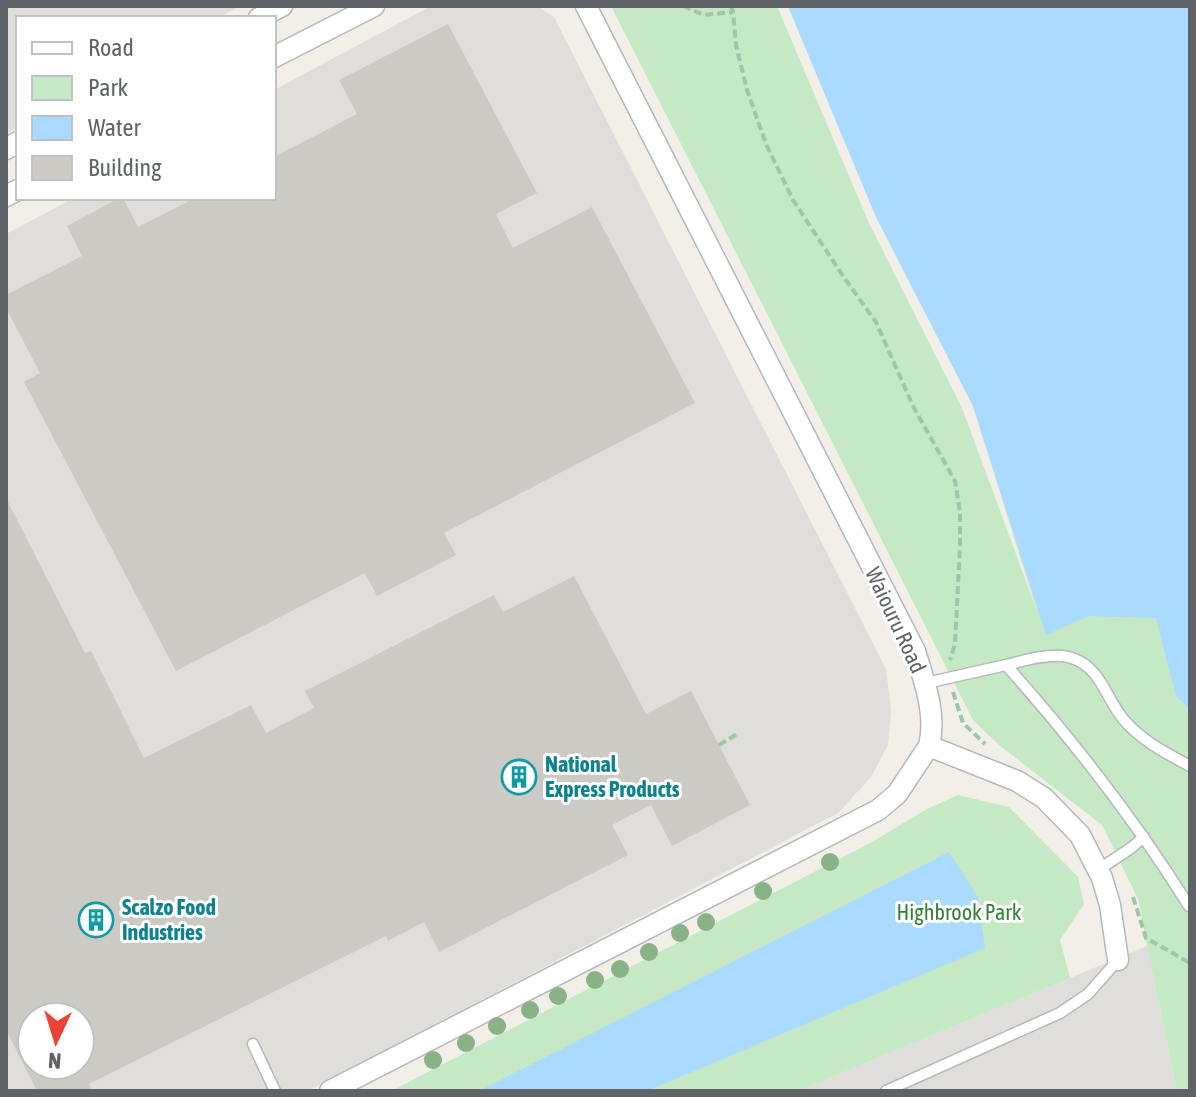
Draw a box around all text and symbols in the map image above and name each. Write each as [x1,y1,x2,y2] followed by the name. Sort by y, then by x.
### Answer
[16,16,276,200] legend
[88,34,134,61] text: Road
[88,74,129,101] text: Park
[88,114,141,141] text: Water
[88,154,162,181] text: Building
[860,563,932,677] street label: Waiouru Road
[545,751,680,802] place label: National Express Products
[500,758,538,796] building icon: National Express Products
[122,894,216,945] place label: Scalzo Food Industries
[896,899,1022,925] park label: Highbrook Park
[77,901,115,939] building icon: Scalzo Food Industries
[16,1001,96,1081] north arrow
[47,1048,62,1074] text: N

